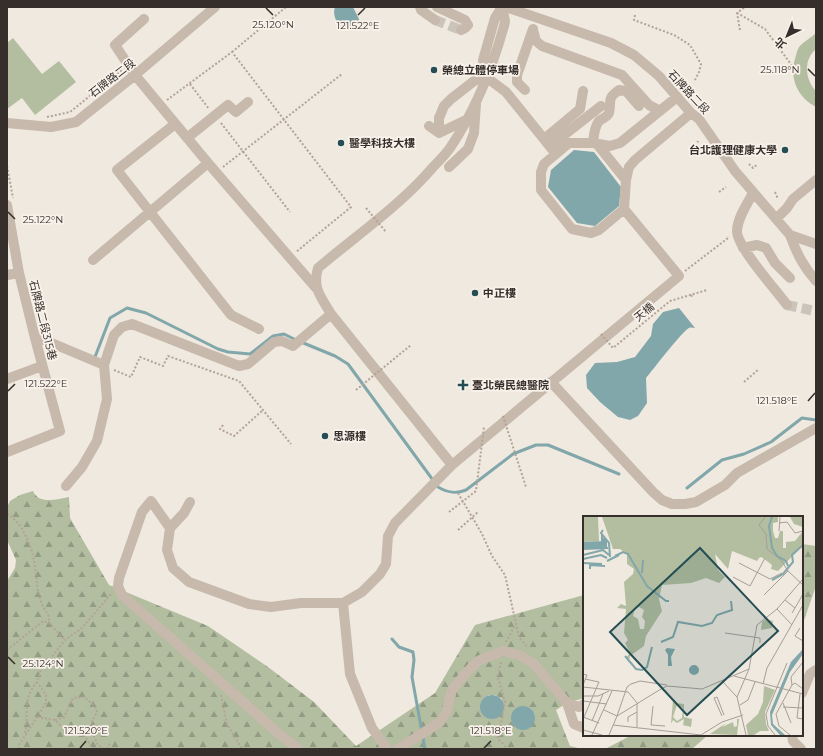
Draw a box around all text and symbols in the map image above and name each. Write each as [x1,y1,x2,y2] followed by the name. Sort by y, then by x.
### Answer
[767,16,807,56] north arrow
[252,18,294,31] text: 25.120°N
[337,19,380,32] text: 121.522°E
[771,34,789,52] text: 北
[86,56,138,100] street label: 石牌路二段
[442,63,519,77] place label: 榮總立體停車場
[760,63,800,76] text: 25.118°N
[429,65,439,75] marker: 榮總立體停車場
[665,67,713,117] street label: 石牌路二段
[349,136,415,150] place label: 醫學科技大樓
[336,138,346,148] marker: 醫學科技大樓
[689,143,777,157] place label: 台北護理健康大學
[780,145,790,155] marker: 台北護理健康大學
[23,213,63,226] text: 25.122°N
[26,278,60,362] street label: 石牌路二段315巷
[483,286,516,300] place label: 中正樓
[470,288,480,298] marker: 中正樓
[631,300,657,324] street label: 天橋
[25,377,68,390] text: 121.522°E
[472,378,549,392] place label: 臺北榮民總醫院
[457,379,469,391] marker: 臺北榮民總醫院
[756,394,798,407] text: 121.518°E
[333,429,366,443] place label: 思源樓
[320,431,330,441] marker: 思源樓
[583,516,803,736] inset map
[22,657,64,670] text: 25.124°N
[64,724,108,737] text: 121.520°E
[470,724,512,737] text: 121.518°E

